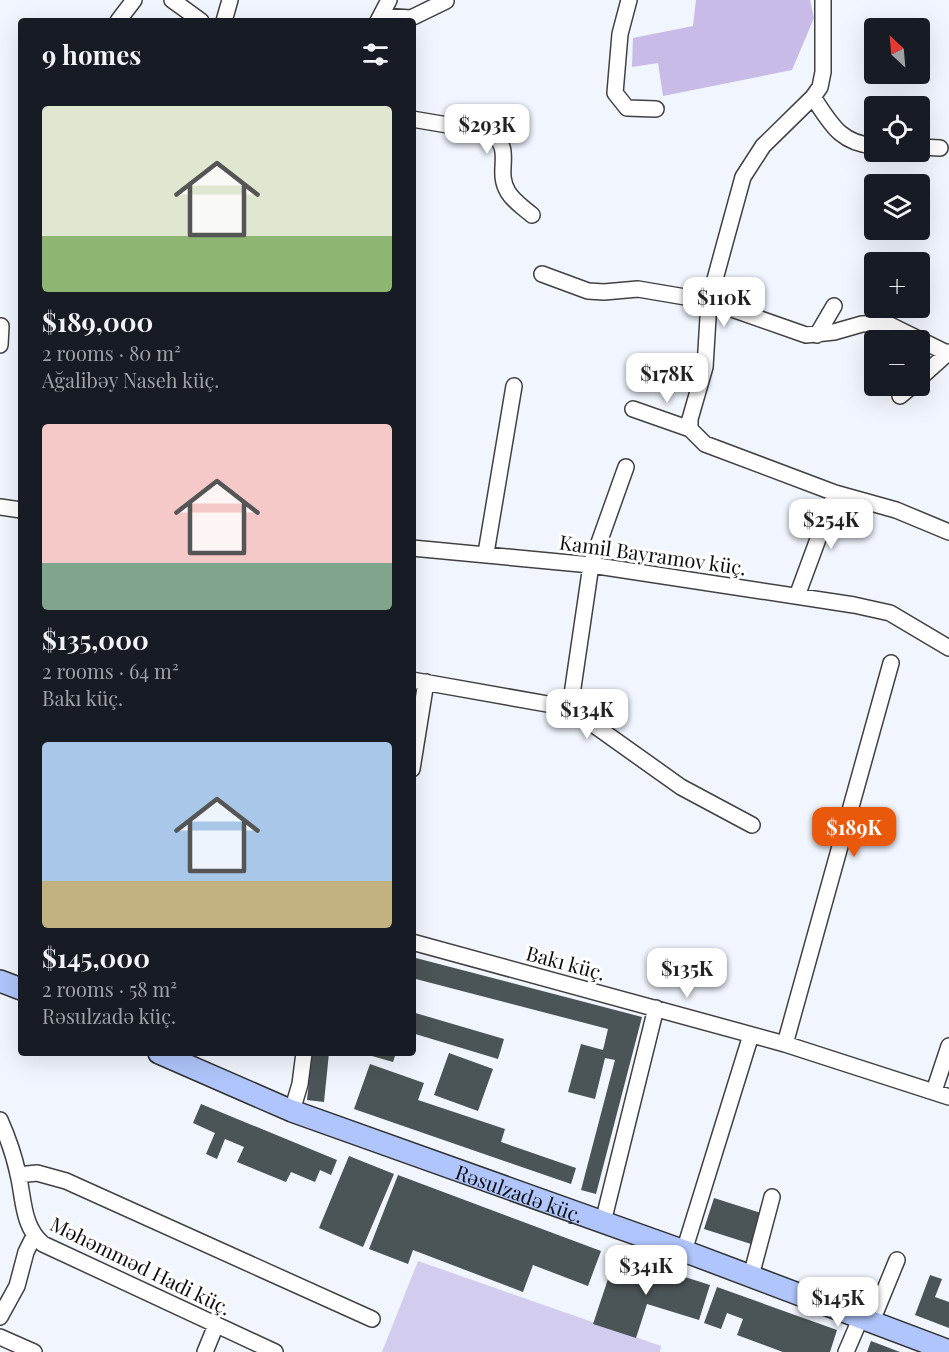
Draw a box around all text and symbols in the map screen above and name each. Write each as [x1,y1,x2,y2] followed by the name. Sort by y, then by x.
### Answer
[864,18,930,84] north arrow
[864,18,930,396] map controls
[42,37,141,72] text: 9 homes
[359,38,392,71] icon: filters
[864,96,930,162] button: locate
[445,104,529,155] pin: $293K
[458,110,516,137] text: $293K
[163,145,271,253] icon: home
[864,174,930,240] button: layers
[864,252,930,318] button: +
[682,277,766,328] pin: $110K
[697,283,751,310] text: $110K
[42,304,153,339] text: $189,000
[864,330,930,396] button: −
[42,339,181,366] text: 2 rooms · 80 m²
[625,353,709,404] pin: $178K
[640,359,694,386] text: $178K
[42,366,219,393] text: Ağalibəy Naseh küç.
[163,463,271,571] icon: home
[789,499,873,550] pin: $254K
[803,505,859,532] text: $254K
[558,528,748,580] street label: Kamil Bayramov küç.
[42,622,149,657] text: $135,000
[42,657,179,684] text: 2 rooms · 64 m²
[42,684,123,711] text: Bakı küç.
[545,689,629,740] pin: $134K
[560,695,614,722] text: $134K
[163,781,271,889] icon: home
[812,807,896,858] pin: $189K
[826,813,882,840] text: $189K
[523,938,609,986] street label: Bakı küç.
[42,940,150,975] text: $145,000
[645,948,729,999] pin: $135K
[661,954,713,981] text: $135K
[42,975,177,1002] text: 2 rooms · 58 m²
[42,1002,176,1029] text: Rəsulzadə küç.
[452,1157,587,1228] street label: Rəsulzadə küç.
[46,1210,236,1320] street label: Məhəmməd Hadi küç.
[604,1245,688,1296] pin: $341K
[619,1251,673,1278] text: $341K
[796,1277,880,1328] pin: $145K
[811,1283,865,1310] text: $145K

